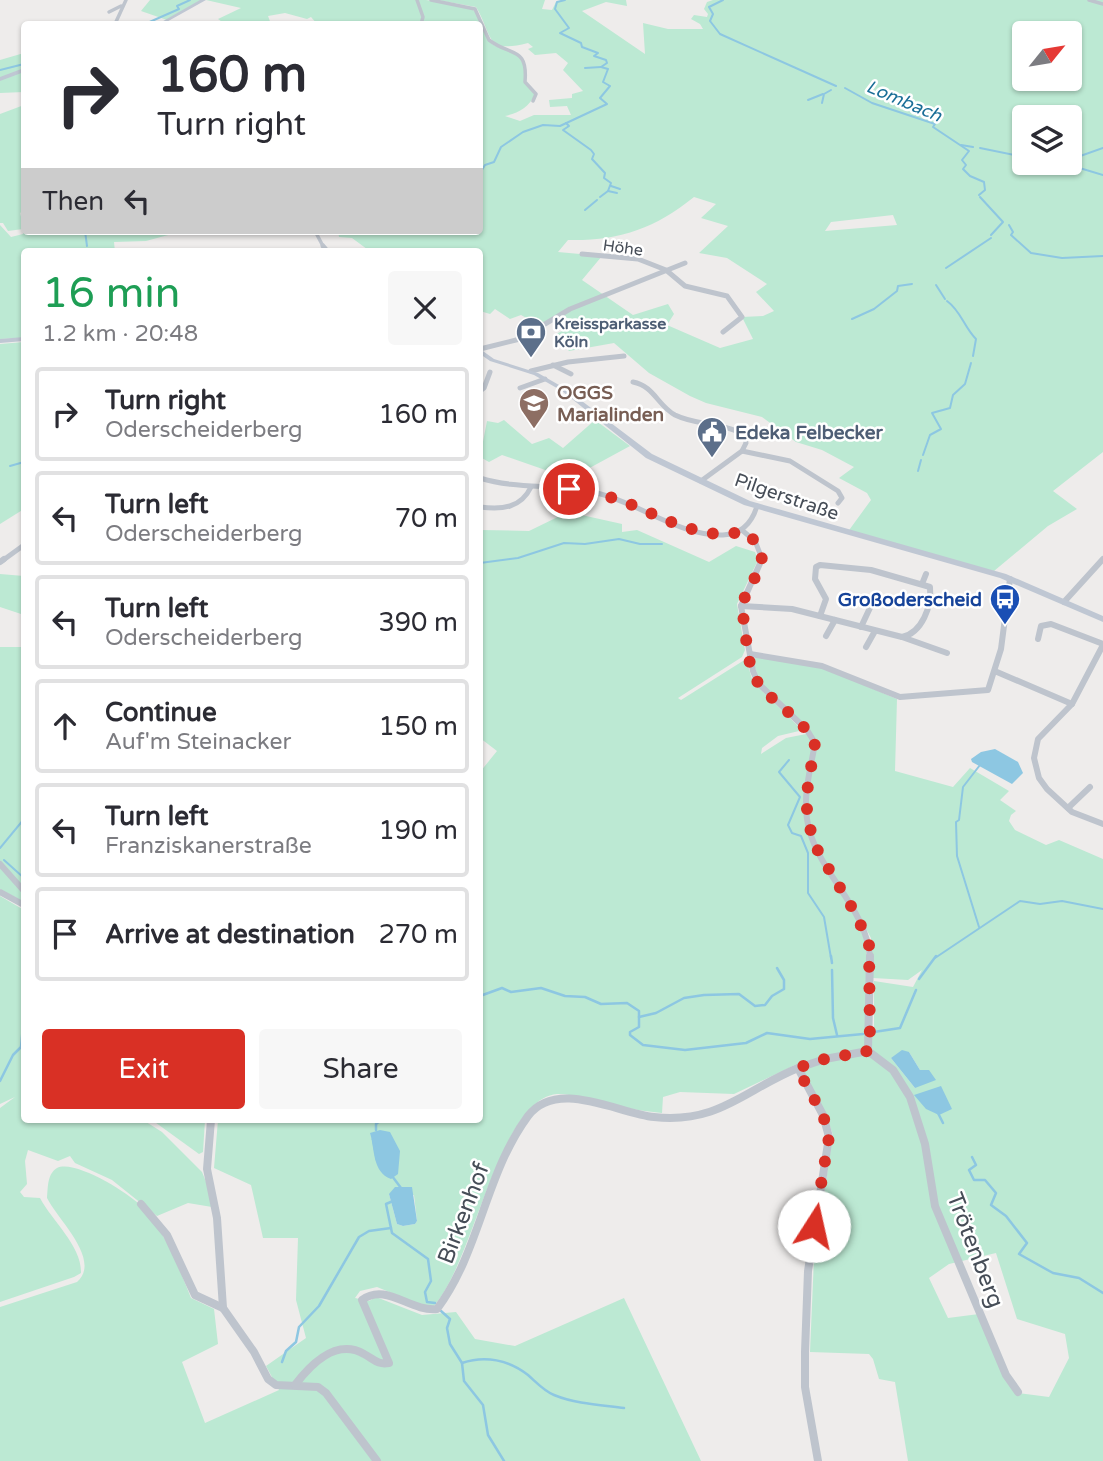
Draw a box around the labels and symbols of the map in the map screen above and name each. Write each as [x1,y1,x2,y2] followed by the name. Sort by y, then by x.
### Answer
[1012,21,1082,91] north arrow
[863,75,946,127] water label: Lombach
[601,235,644,261] street label: Höhe
[554,314,666,352] place label: Kreissparkasse Köln
[514,315,548,359] bank icon: Kreissparkasse Köln
[557,382,664,426] place label: OGGS Marialinden
[517,386,551,430] school or university icon: OGGS Marialinden
[695,415,729,459] public building icon: Edeka Felbecker
[735,422,883,444] place label: Edeka Felbecker
[539,459,599,519] pin
[732,469,842,525] street label: Pilgerstraße
[988,582,1022,626] bus stop icon: Großoderscheid
[838,589,982,611] place label: Großoderscheid
[432,1159,496,1268] street label: Birkenhof
[777,1189,851,1263] position arrow
[940,1189,1010,1312] street label: Trötenberg

